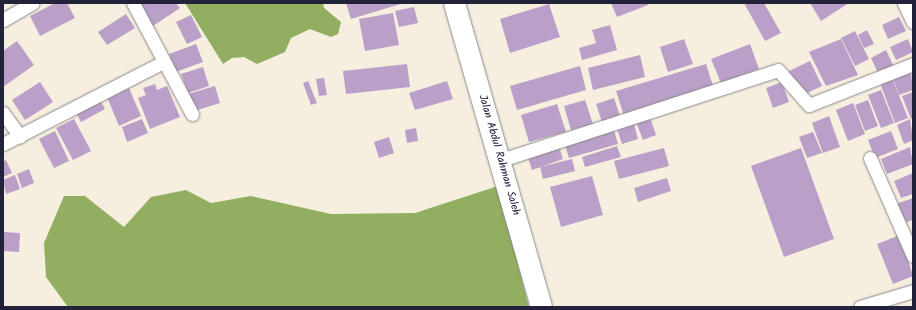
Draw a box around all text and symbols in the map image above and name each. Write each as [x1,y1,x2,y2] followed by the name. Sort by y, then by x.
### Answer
[475,93,523,217] street label: Jalan Abdul Rahman Saleh

